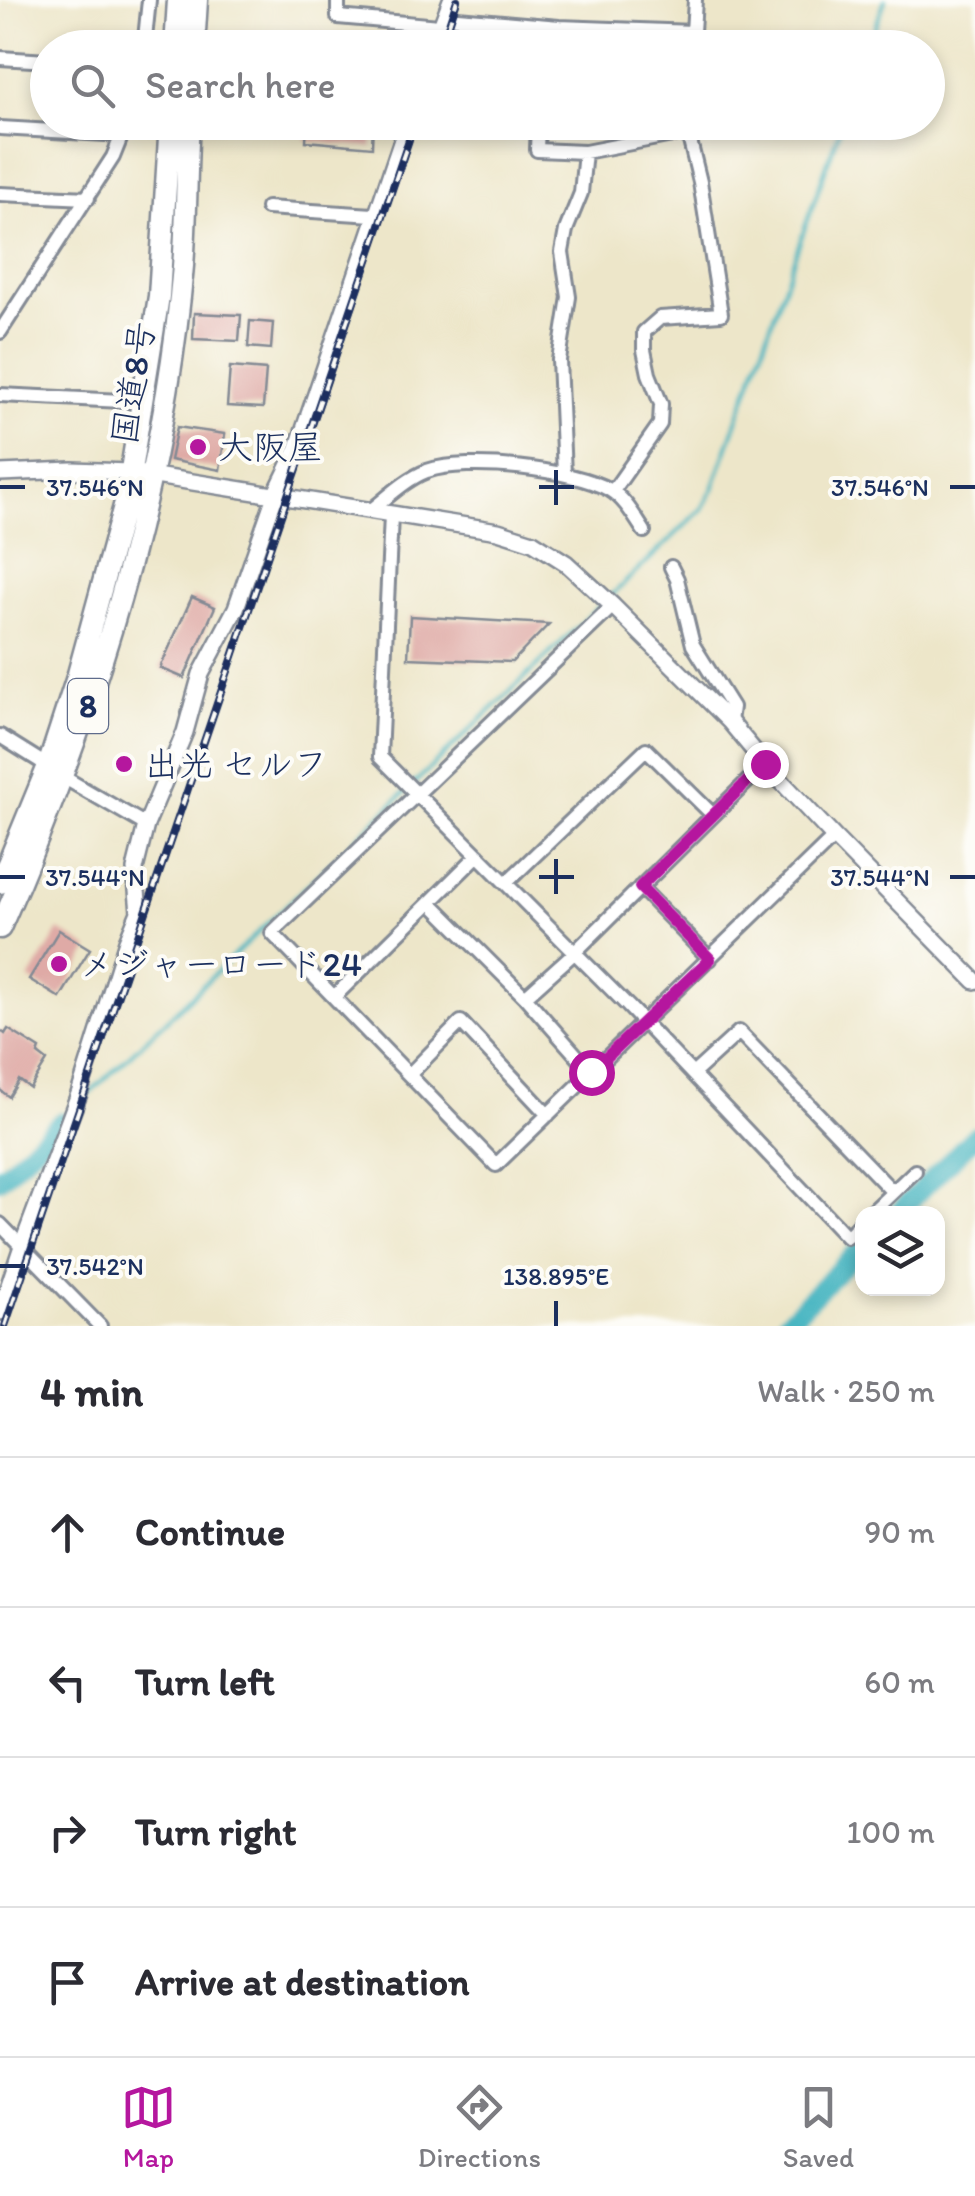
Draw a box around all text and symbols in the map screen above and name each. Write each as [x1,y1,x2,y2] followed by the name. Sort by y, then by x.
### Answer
[30,30,945,140] search box
[65,58,120,113] icon: search
[145,62,336,108] text: Search here
[103,318,163,448] street label: 国道8号
[218,426,323,468] place label: 大阪屋
[187,436,209,458] marker: 大阪屋
[46,472,144,502] text: 37.546°N
[831,472,929,502] text: 37.546°N
[68,679,108,733] road number: 8
[743,742,789,788] route end
[144,743,328,785] place label: 出光 セルフ
[113,753,135,775] marker: 出光 セルフ
[45,862,145,892] text: 37.544°N
[830,862,930,892] text: 37.544°N
[79,943,362,985] place label: メジャーロード24
[48,953,70,975] marker: メジャーロード24
[569,1050,615,1096] route start
[855,1206,945,1296] map controls
[855,1206,945,1296] button: layers
[46,1251,144,1281] text: 37.542°N
[503,1261,609,1291] text: 138.895°E
[40,1366,143,1417] text: 4 min
[757,1372,935,1410] text: Walk · 250 m
[40,1505,95,1560] icon: ahead
[135,1509,285,1555] text: Continue
[864,1513,935,1551] text: 90 m
[40,1655,95,1710] icon: left
[135,1659,275,1705] text: Turn left
[864,1663,935,1701] text: 60 m
[40,1805,95,1860] icon: right
[135,1809,297,1855] text: Turn right
[847,1813,935,1851] text: 100 m
[40,1955,95,2010] icon: arrive
[135,1959,470,2005] text: Arrive at destination
[121,2080,176,2174] tab: Map
[418,2080,541,2174] tab: Directions
[783,2080,854,2174] tab: Saved

